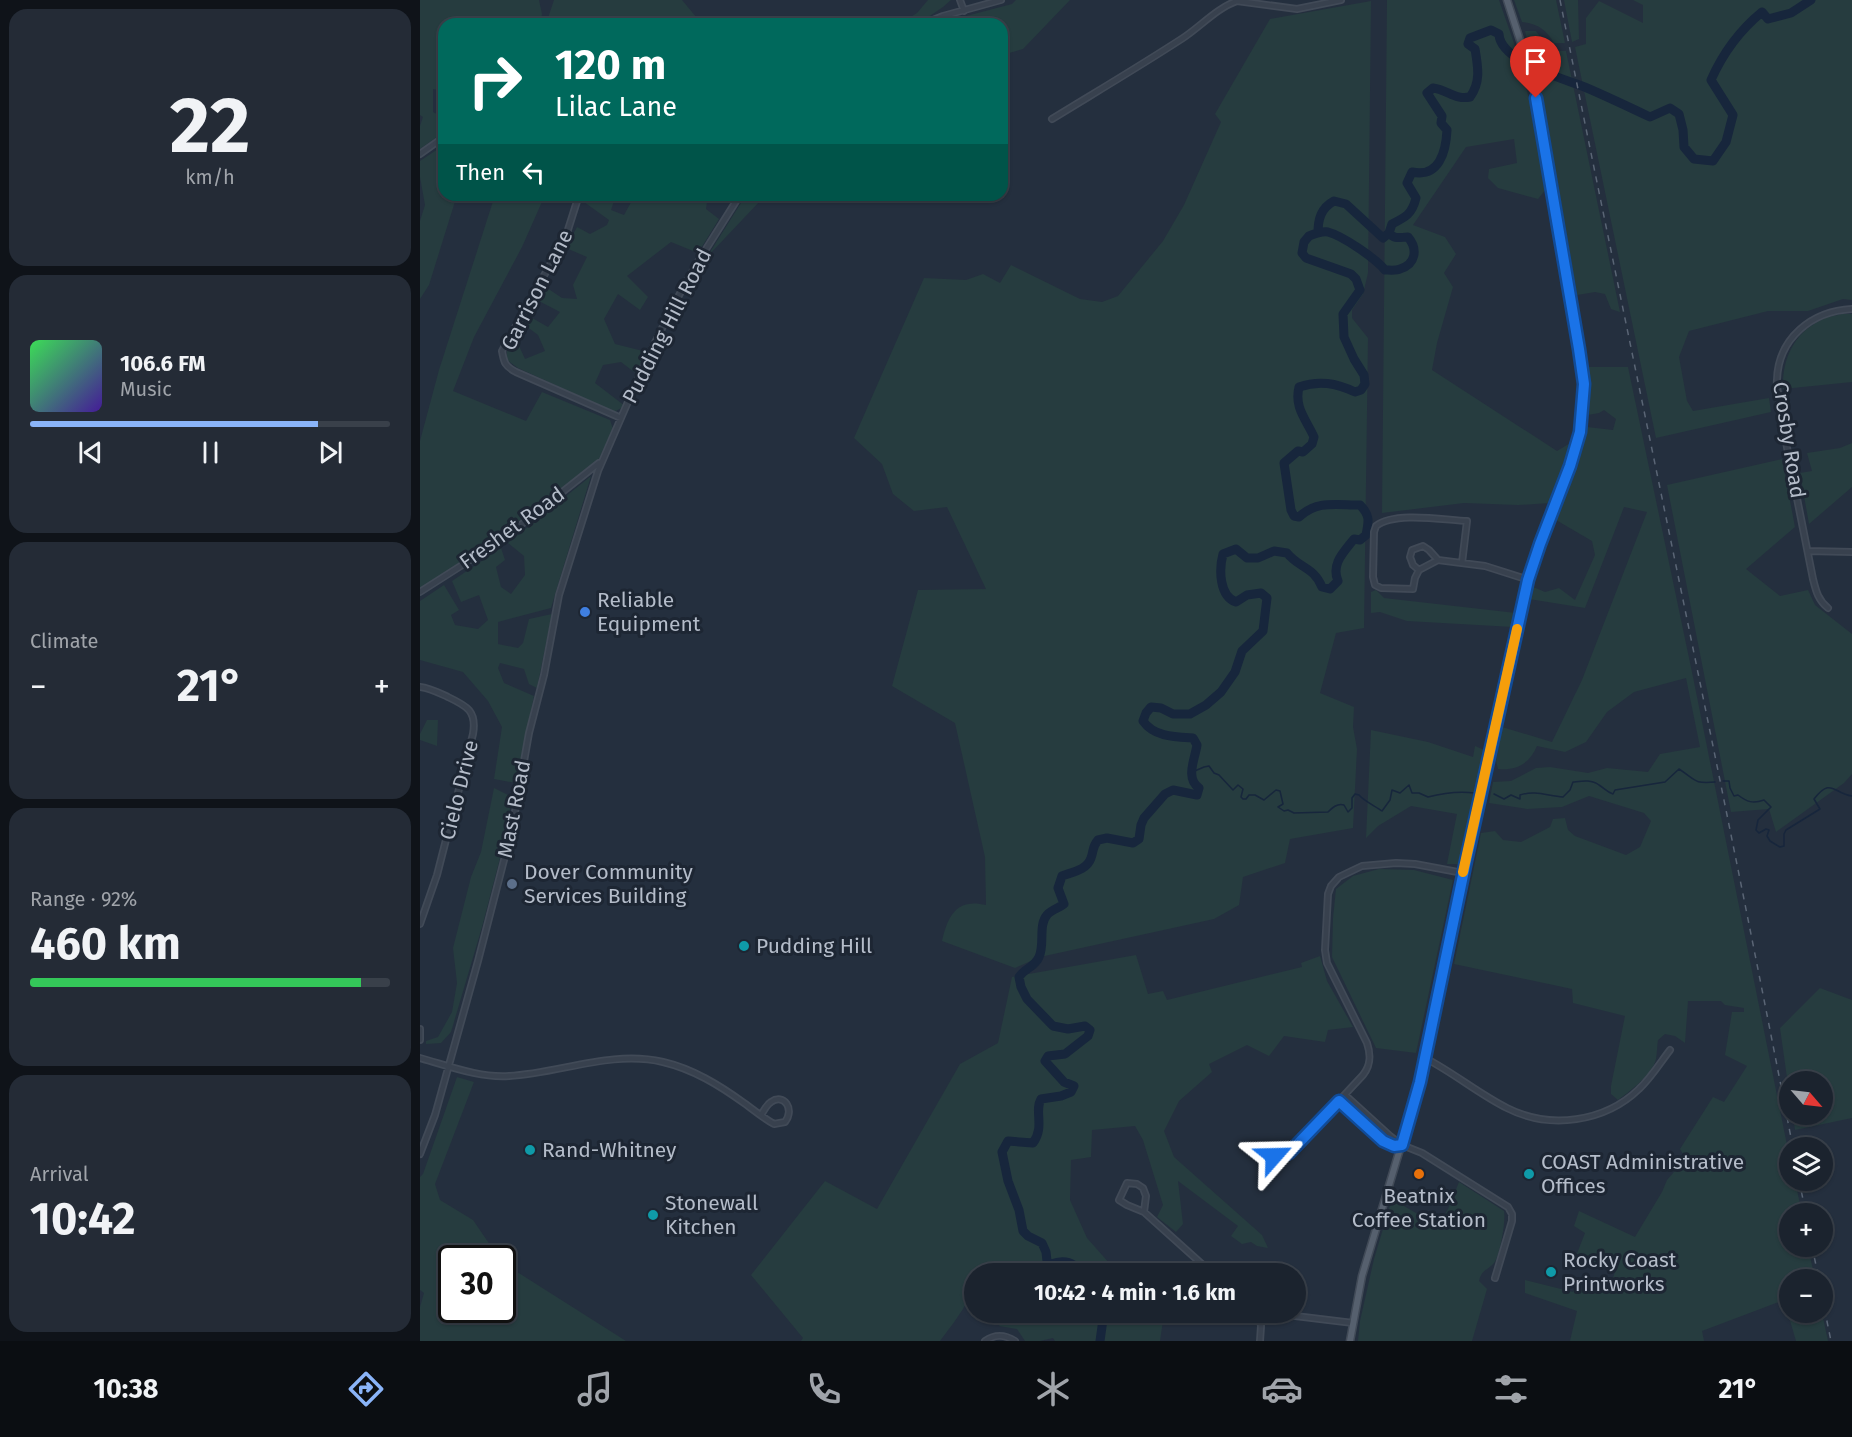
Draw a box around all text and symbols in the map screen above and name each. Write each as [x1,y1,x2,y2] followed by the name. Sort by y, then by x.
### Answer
[1510,36,1561,98] pin
[555,40,666,90] text: 120 m
[456,42,534,120] icon: right
[1519,45,1552,78] icon: arrive
[170,79,250,173] text: 22
[555,91,677,123] text: Lilac Lane
[517,156,550,189] icon: left
[456,159,505,186] text: Then
[185,165,235,189] text: km/h
[495,225,579,355] street label: Garrison Lane
[617,244,717,408] street label: Pudding Hill Road
[120,350,206,377] text: 106.6 FM
[120,377,172,401] text: Music
[1767,380,1811,500] street label: Crosby Road
[74,436,107,469] icon: previous
[194,436,227,469] icon: pause
[314,436,347,469] icon: next
[454,481,570,575] street label: Freshet Road
[597,587,701,637] place label: Reliable Equipment
[578,605,592,619] marker: Reliable Equipment
[30,629,98,653] text: Climate
[177,659,243,713] text: 21°
[30,667,47,707] text: −
[374,667,390,707] text: +
[434,737,484,843] street label: Cielo Drive
[492,758,536,860] street label: Mast Road
[524,859,694,909] place label: Dover Community Services Building
[505,877,519,891] marker: Dover Community Services Building
[30,887,137,911] text: Range · 92%
[30,917,181,971] text: 460 km
[756,933,872,959] place label: Pudding Hill
[737,939,751,953] marker: Pudding Hill
[1779,1071,1833,1125] north arrow
[1779,1071,1833,1323] map controls
[1242,1124,1306,1188] position arrow
[542,1137,677,1163] place label: Rand-Whitney
[1779,1137,1833,1191] button: layers
[523,1143,537,1157] marker: Rand-Whitney
[1541,1149,1744,1199] place label: COAST Administrative Offices
[30,1162,89,1186] text: Arrival
[1412,1167,1426,1181] marker: Beatnix Coffee Station
[1522,1167,1536,1181] marker: COAST Administrative Offices
[1352,1183,1486,1233] place label: Beatnix Coffee Station
[665,1190,758,1240] place label: Stonewall Kitchen
[30,1192,136,1246] text: 10:42
[1779,1203,1833,1257] button: +
[646,1208,660,1222] marker: Stonewall Kitchen
[438,1245,516,1323] speed limit sign: 30
[1563,1247,1677,1297] place label: Rocky Coast Printworks
[1544,1265,1558,1279] marker: Rocky Coast Printworks
[1779,1269,1833,1323] button: −
[1034,1279,1236,1306] text: 10:42 · 4 min · 1.6 km
[345,1368,387,1410] icon: directions
[574,1368,616,1410] icon: music
[803,1368,845,1410] icon: phone
[1032,1368,1074,1410] icon: climate
[1261,1368,1303,1410] icon: car
[1490,1368,1532,1410] icon: filters
[93,1373,158,1405] text: 10:38
[1719,1373,1759,1405] text: 21°

